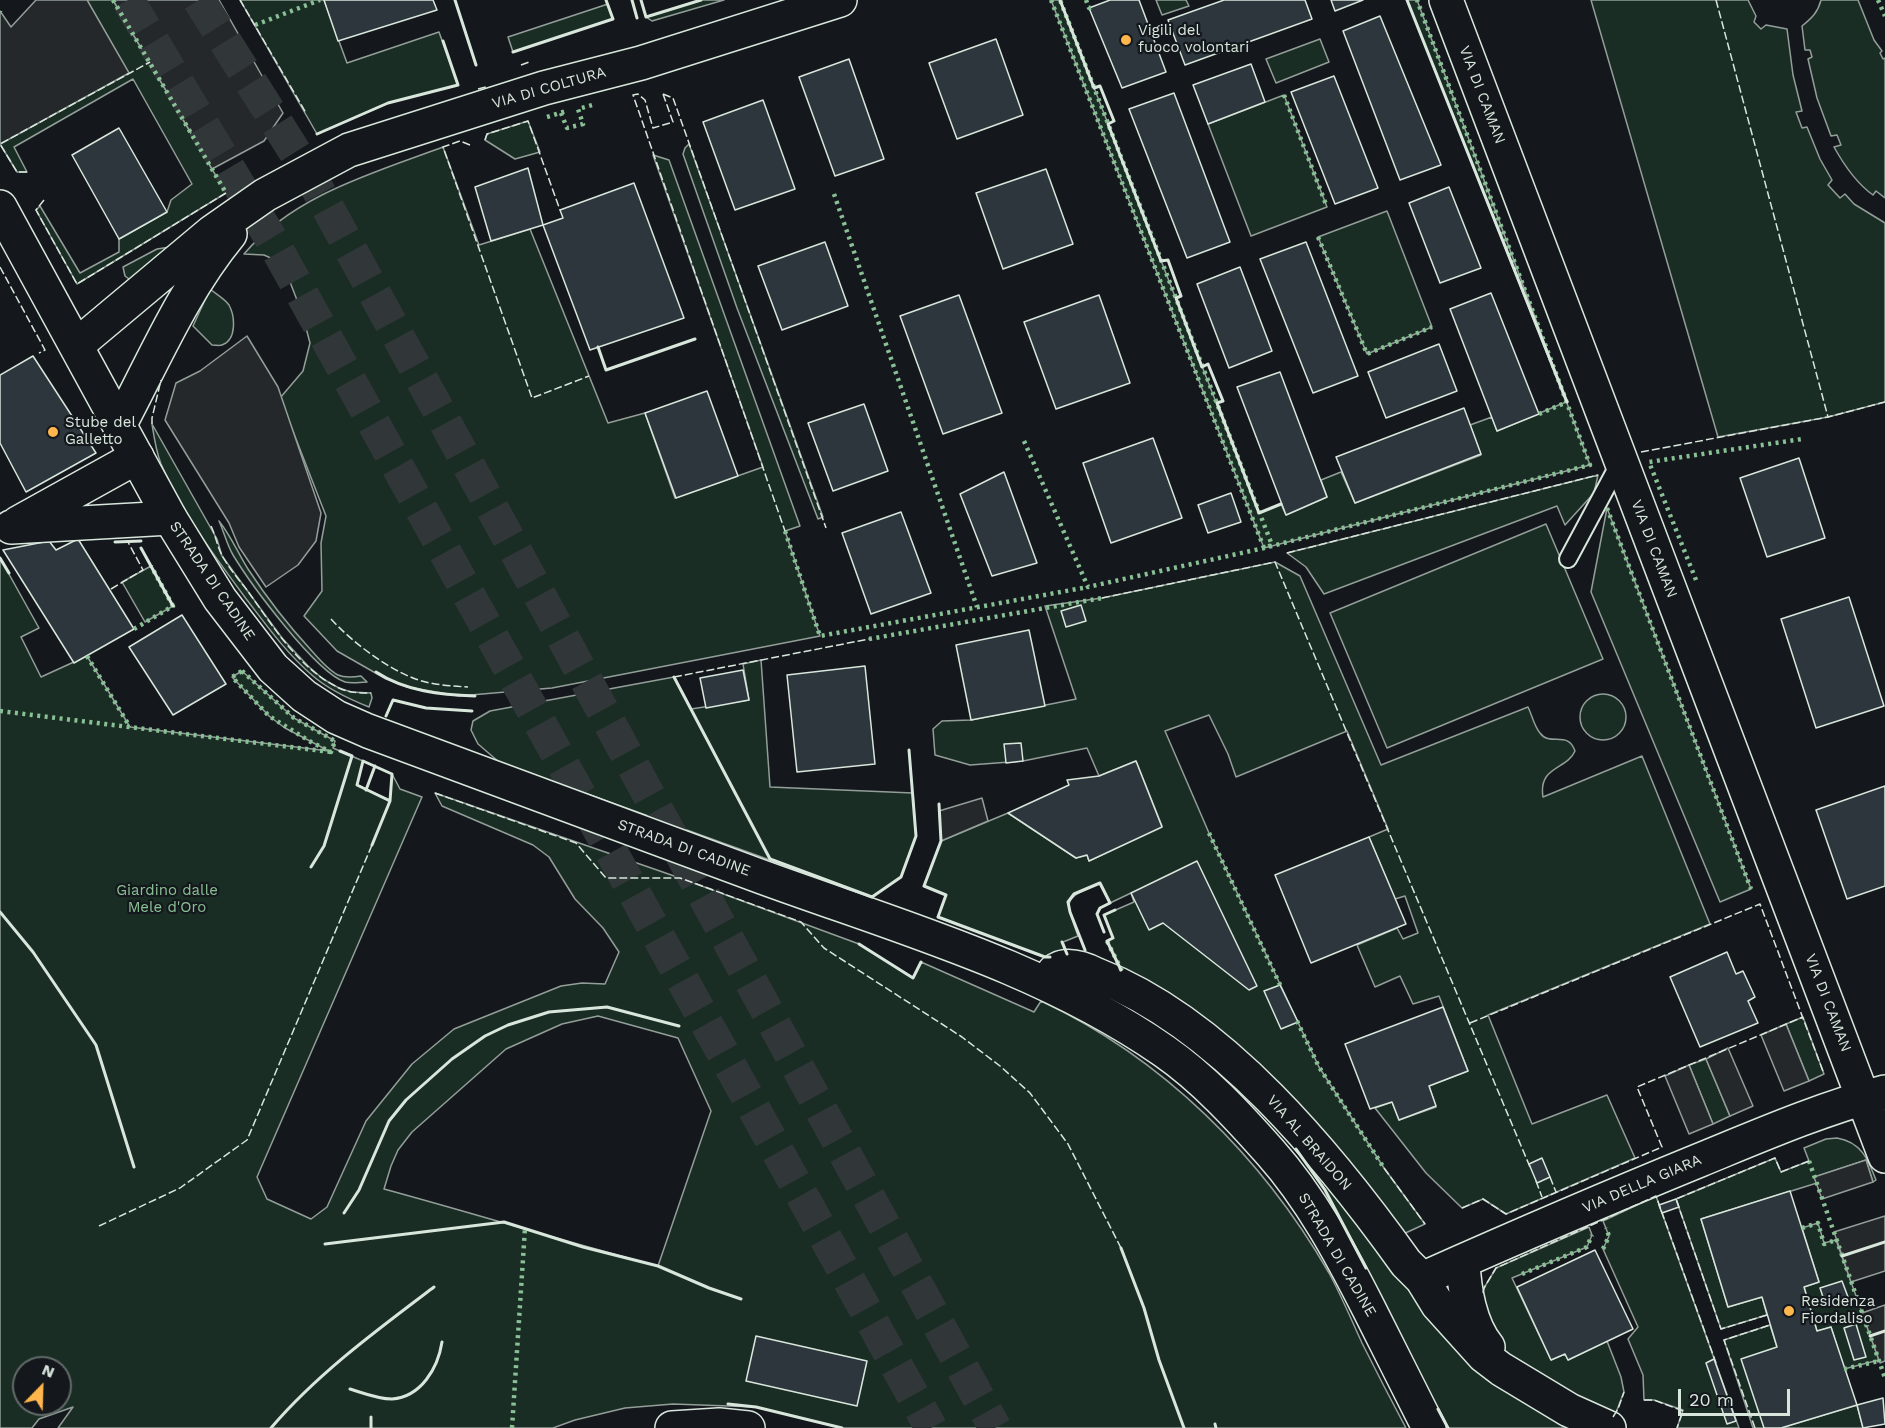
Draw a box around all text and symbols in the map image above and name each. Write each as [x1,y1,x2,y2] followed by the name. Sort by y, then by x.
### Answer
[1138,22,1249,57] place label: Vigili del fuoco volontari
[1119,33,1133,47] marker: Vigili del fuoco volontari
[1455,43,1509,147] street label: VIA DI CAMAN
[490,63,608,113] street label: VIA DI COLTURA
[65,414,136,449] place label: Stube del Galletto
[46,425,60,439] marker: Stube del Galletto
[1627,497,1681,601] street label: VIA DI CAMAN
[165,518,259,644] street label: STRADA DI CADINE
[615,816,753,880] street label: STRADA DI CADINE
[116,882,218,917] park label: Giardino dalle Mele d'Oro
[1801,951,1855,1055] street label: VIA DI CAMAN
[1263,1092,1355,1194] street label: VIA AL BRAIDON
[1580,1151,1704,1217] street label: VIA DELLA GIARA
[1294,1190,1380,1320] street label: STRADA DI CADINE
[1801,1293,1875,1328] place label: Residenza Fiordaliso
[1782,1304,1796,1318] marker: Residenza Fiordaliso
[12,1356,72,1416] north arrow
[39,1360,58,1382] text: N
[1681,1377,1794,1415] scale bar
[1689,1389,1734,1410] text: 20 m

